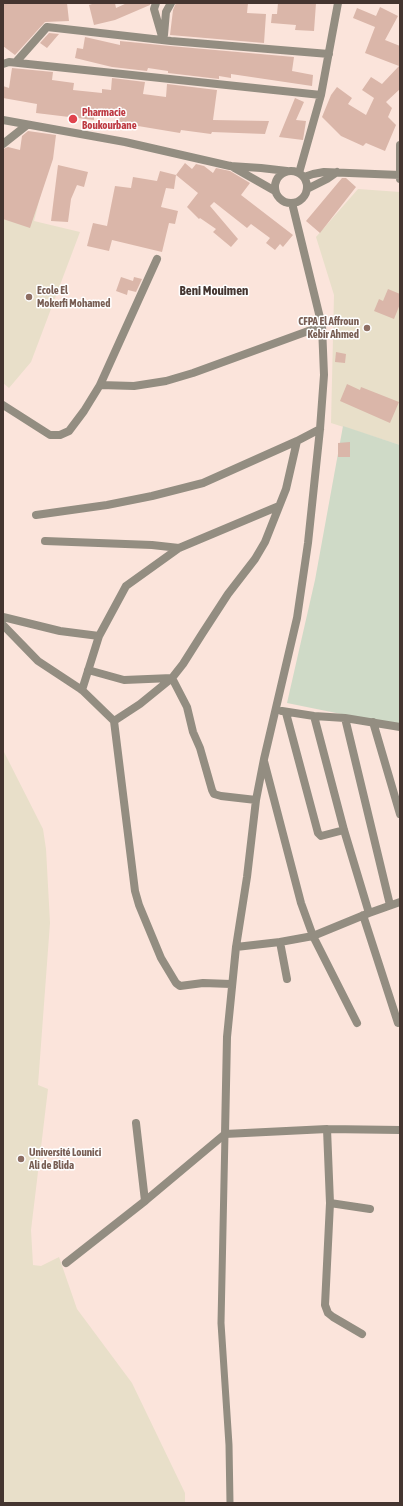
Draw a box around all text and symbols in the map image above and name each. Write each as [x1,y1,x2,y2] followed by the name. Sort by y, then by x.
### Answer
[82,106,137,132] place label: Pharmacie Boukourbane
[67,113,79,125] marker: Pharmacie Boukourbane
[180,283,248,299] district label: Beni Mouimen
[37,284,110,310] place label: Ecole El Mokerfi Mohamed
[24,292,34,302] marker: Ecole El Mokerfi Mohamed
[298,315,359,341] place label: CFPA El Affroun Kebir Ahmed
[362,323,372,333] marker: CFPA El Affroun Kebir Ahmed
[29,1146,101,1172] place label: Université Lounici Ali de Blida
[16,1154,26,1164] marker: Université Lounici Ali de Blida

